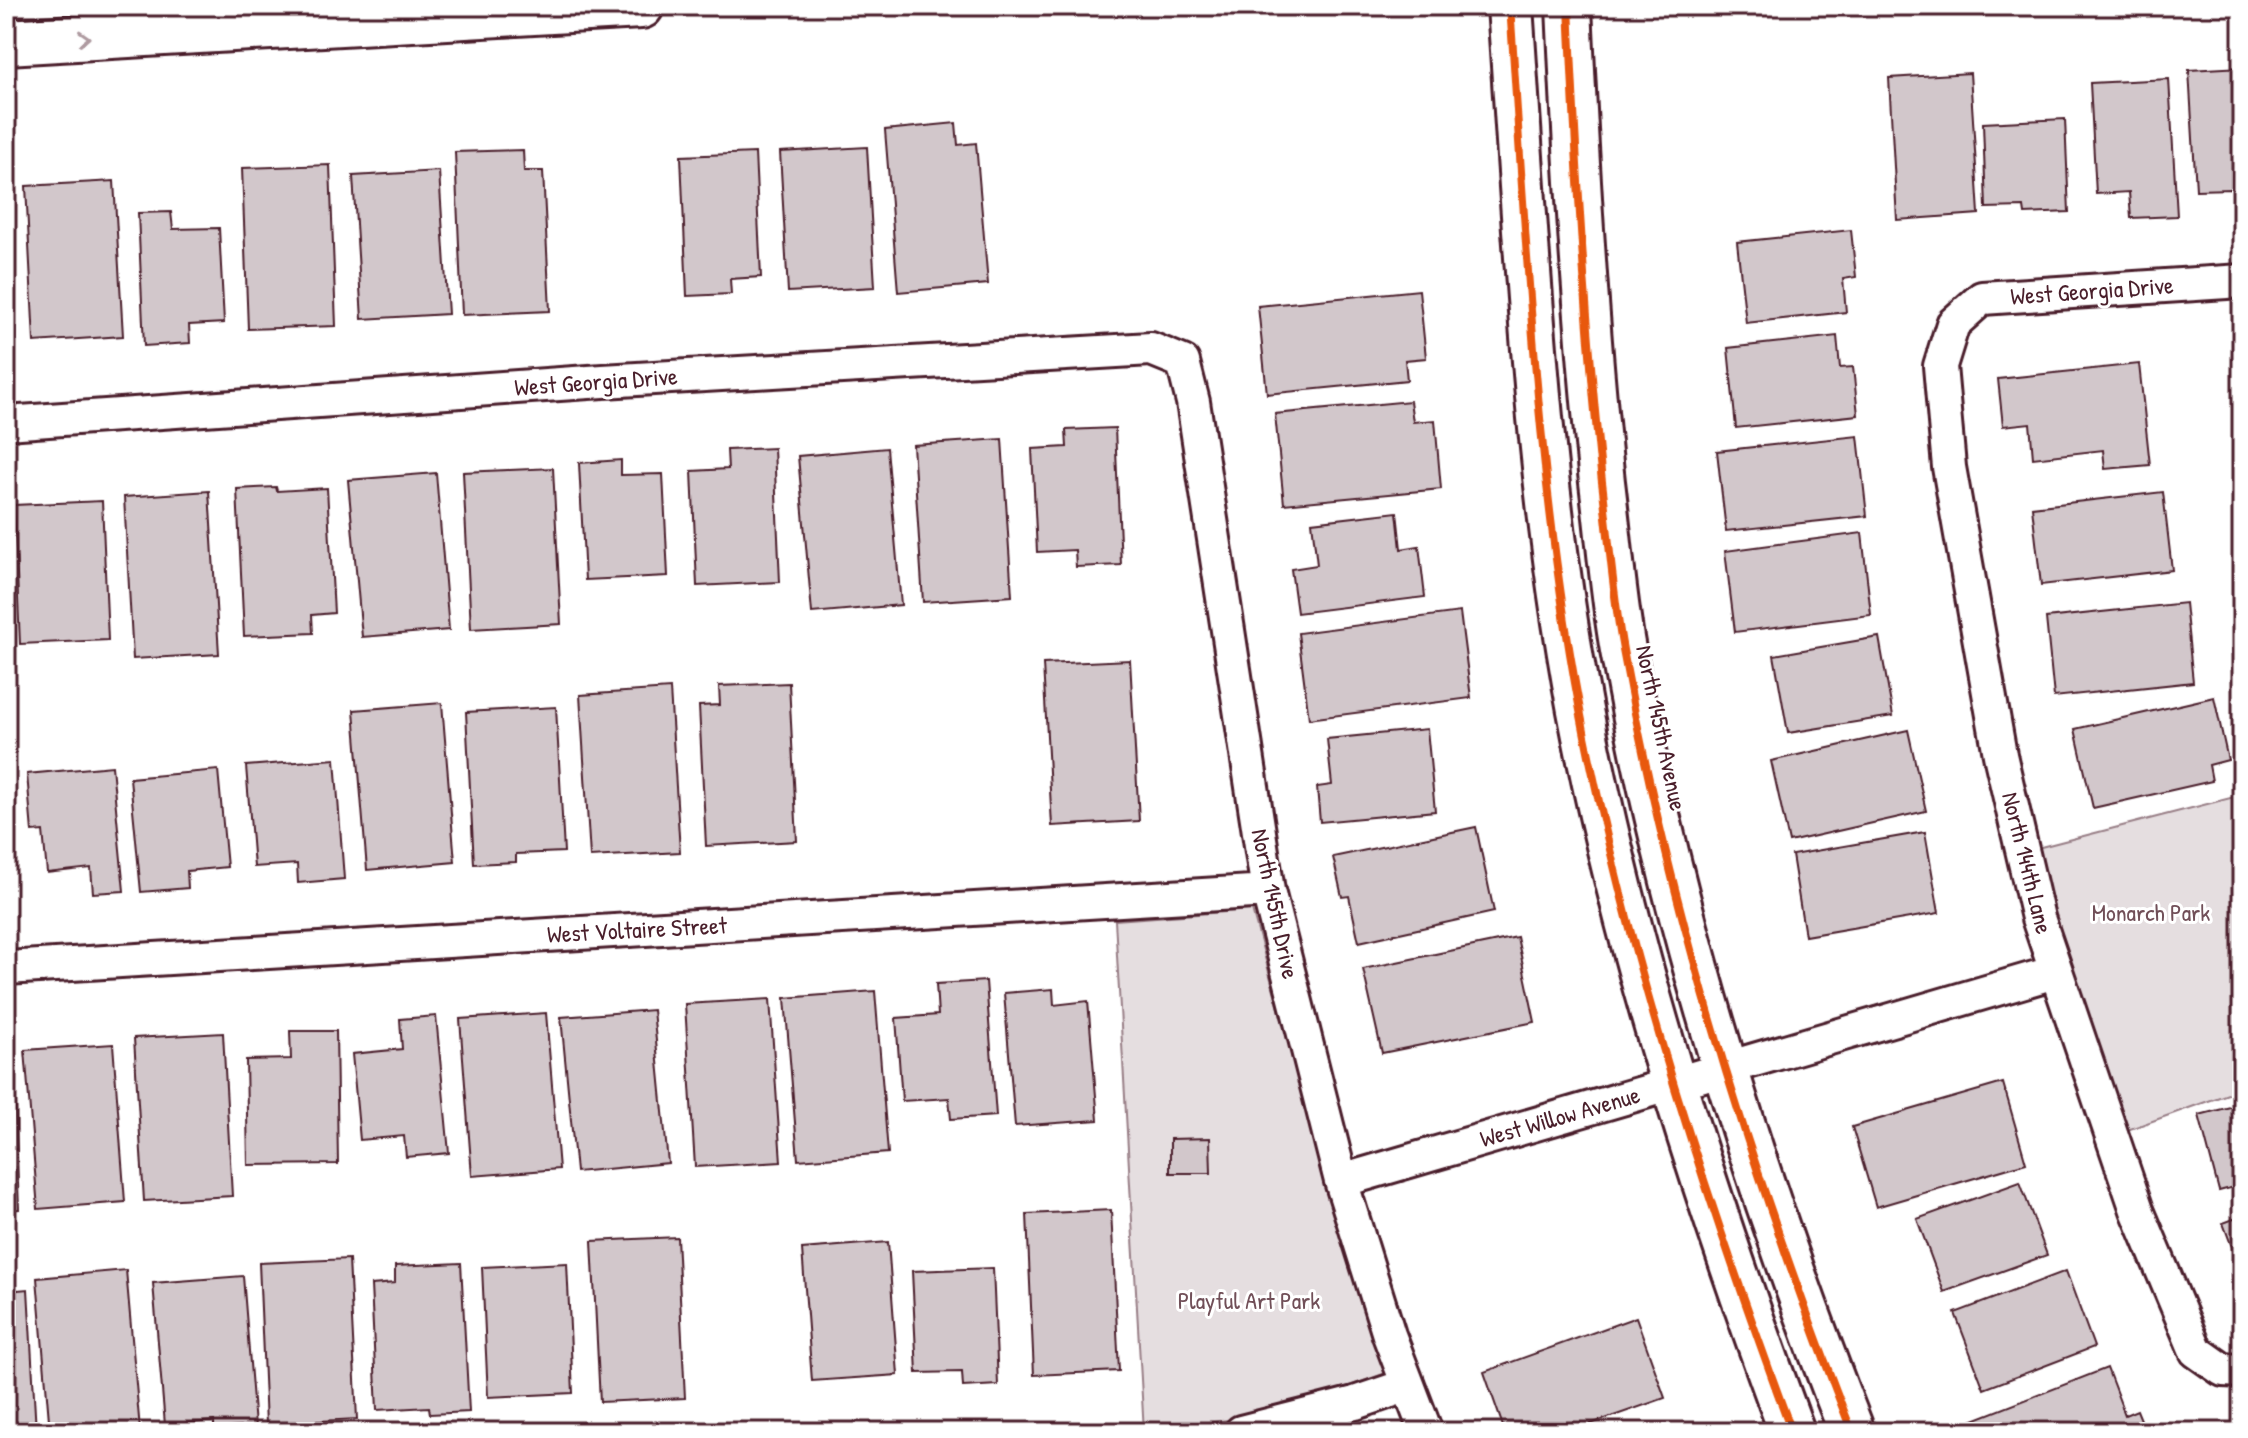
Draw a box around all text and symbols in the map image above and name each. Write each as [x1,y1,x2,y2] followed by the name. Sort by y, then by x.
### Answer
[78,29,91,46] one-way arrow
[2009,268,2175,312] street label: West Georgia Drive
[513,359,679,403] street label: West Georgia Drive
[1629,642,1695,814] street label: North 145th Avenue
[1995,789,2061,937] street label: North 144th Lane
[1244,826,1308,982] street label: North 145th Drive
[2092,896,2210,928] park label: Monarch Park
[546,908,728,950] street label: West Voltaire Street
[1476,1078,1644,1154] street label: West Willow Avenue
[1178,1284,1320,1316] park label: Playful Art Park

